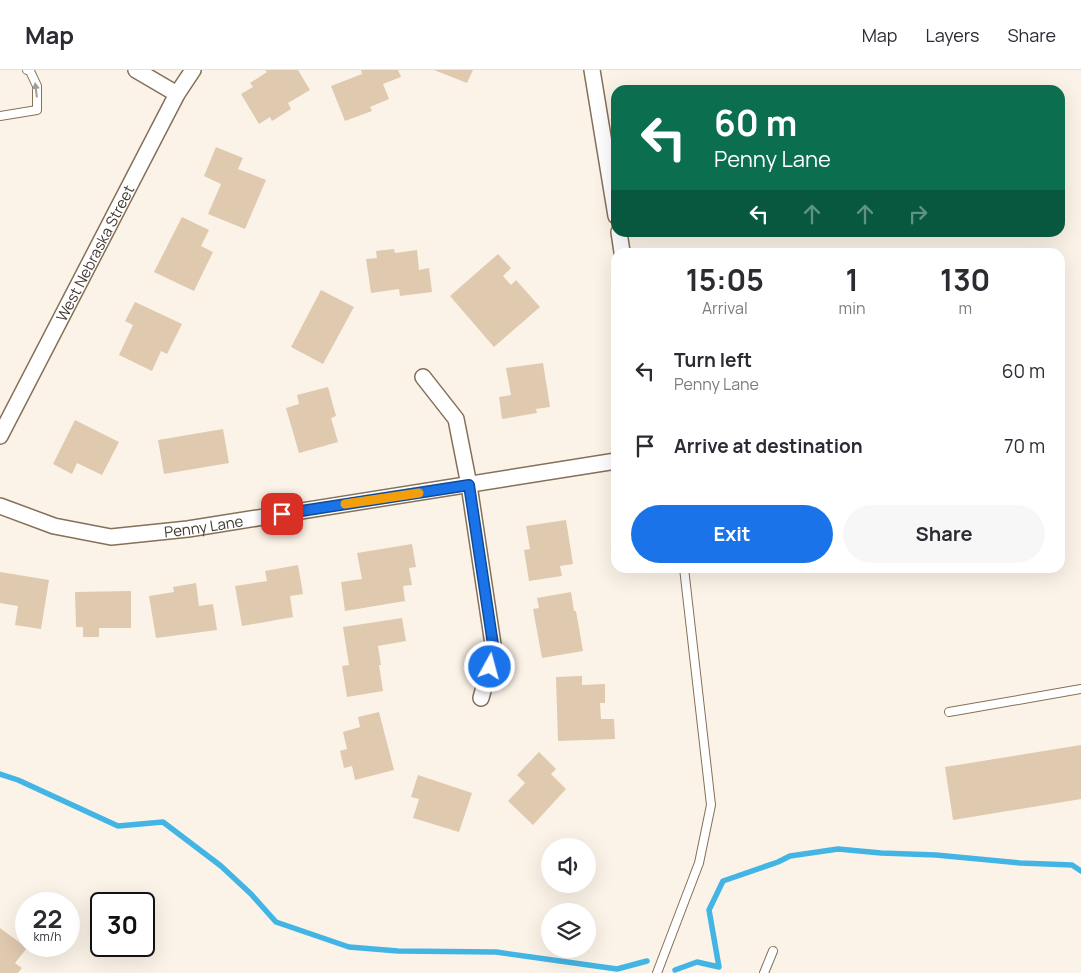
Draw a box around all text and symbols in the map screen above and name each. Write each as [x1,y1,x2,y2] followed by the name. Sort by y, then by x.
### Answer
[25,18,74,51] text: Map
[862,23,897,47] text: Map
[925,23,979,47] text: Layers
[1007,23,1056,47] text: Share
[31,81,39,97] one-way arrow
[714,99,797,147] text: 60 m
[631,105,696,170] icon: left
[714,144,831,174] text: Penny Lane
[51,181,139,325] street label: West Nebraska Street
[745,200,773,228] icon: left
[798,200,826,228] icon: ahead
[851,200,879,228] icon: ahead
[904,200,932,228] icon: right
[686,259,764,300] text: 15:05
[845,259,859,300] text: 1
[940,259,990,300] text: 130
[702,297,748,319] text: Arrival
[839,297,865,319] text: min
[958,297,972,319] text: m
[674,347,752,373] text: Turn left
[631,357,659,385] icon: left
[1002,358,1045,384] text: 60 m
[674,373,759,395] text: Penny Lane
[631,432,659,460] icon: arrive
[674,433,863,459] text: Arrive at destination
[1004,433,1045,459] text: 70 m
[261,493,303,535] pin
[268,500,296,528] icon: arrive
[631,505,833,563] button: Exit
[843,505,1045,563] button: Share
[163,510,245,542] street label: Penny Lane
[463,640,515,692] position arrow
[541,838,596,958] map controls
[541,838,596,893] button: sound
[90,892,155,957] speed limit sign: 30
[33,901,62,936] text: 22
[541,903,596,958] button: layers
[34,928,61,945] text: km/h

